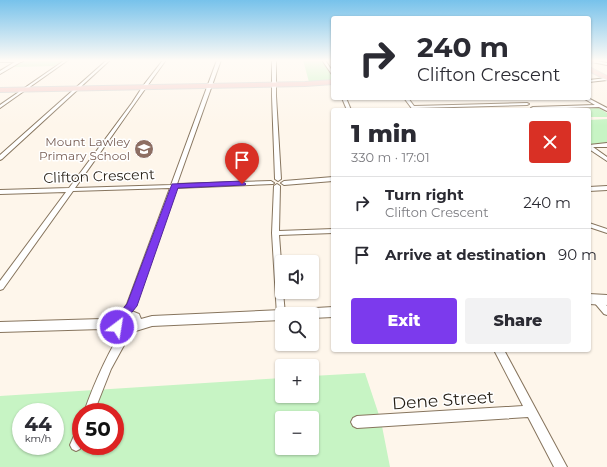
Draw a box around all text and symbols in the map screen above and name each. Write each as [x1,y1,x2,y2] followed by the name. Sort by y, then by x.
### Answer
[417,30,509,64] text: 240 m
[351,32,403,84] icon: right
[417,64,560,86] text: Clifton Crescent
[351,119,417,148] text: 1 min
[529,121,571,163] button: close
[39,134,130,163] place label: Mount Lawley Primary School
[133,138,155,160] school or university icon: Mount Lawley Primary School
[225,143,259,184] pin
[231,149,253,171] icon: arrive
[351,149,430,165] text: 330 m · 17:01
[43,165,155,187] street label: Clifton Crescent
[385,185,464,204] text: Turn right
[351,192,373,214] icon: right
[523,193,571,212] text: 240 m
[385,204,489,220] text: Clifton Crescent
[351,244,373,266] icon: arrive
[385,245,546,264] text: Arrive at destination
[558,245,597,264] text: 90 m
[275,255,319,455] map controls
[275,255,319,299] button: sound
[351,298,457,344] button: Exit
[465,298,571,344] button: Share
[96,306,138,348] position arrow
[275,307,319,351] button: search
[275,359,319,403] button: +
[391,386,495,414] street label: Dene Street
[72,403,124,455] speed limit sign: 50
[275,411,319,455] button: −
[24,412,52,436] text: 44
[25,432,51,445] text: km/h

